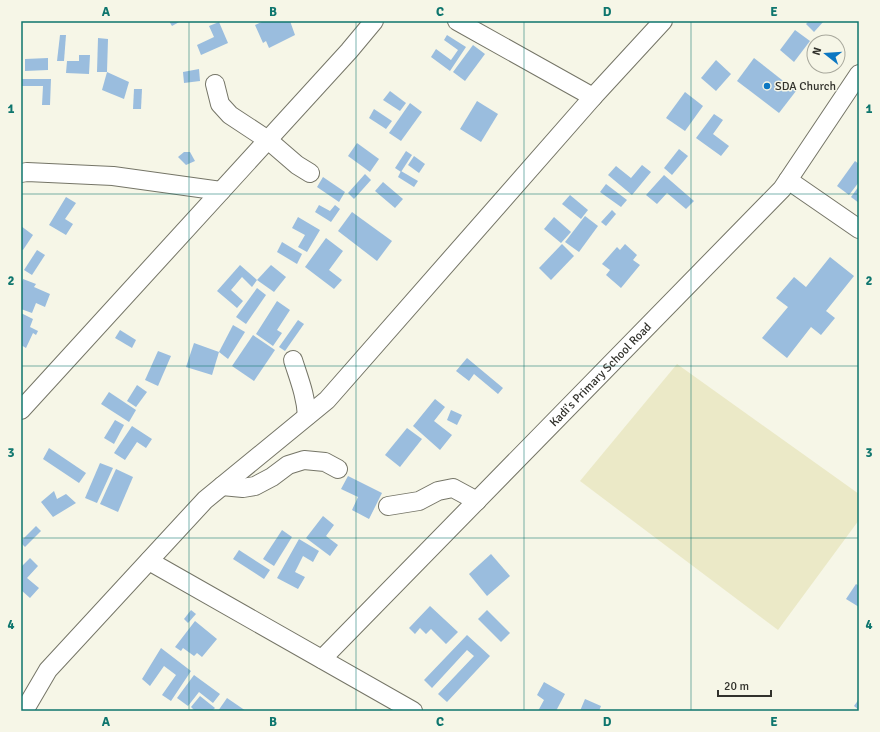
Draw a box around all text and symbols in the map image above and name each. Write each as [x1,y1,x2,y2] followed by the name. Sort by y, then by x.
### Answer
[102,4,111,20] text: A
[269,4,277,20] text: B
[436,4,444,20] text: C
[603,4,612,20] text: D
[770,4,778,20] text: E
[806,34,846,74] north arrow
[810,46,824,57] text: N
[775,79,836,94] place label: SDA Church
[762,81,772,91] marker: SDA Church
[7,101,15,117] text: 1
[865,101,873,117] text: 1
[7,273,15,289] text: 2
[865,273,873,289] text: 2
[546,319,655,430] street label: Kadi's Primary School Road
[7,445,15,461] text: 3
[865,445,873,461] text: 3
[7,617,15,633] text: 4
[865,617,873,633] text: 4
[718,672,771,698] scale bar
[724,679,749,694] text: 20 m
[102,714,111,730] text: A
[269,714,277,730] text: B
[436,714,444,730] text: C
[603,714,612,730] text: D
[770,714,778,730] text: E

